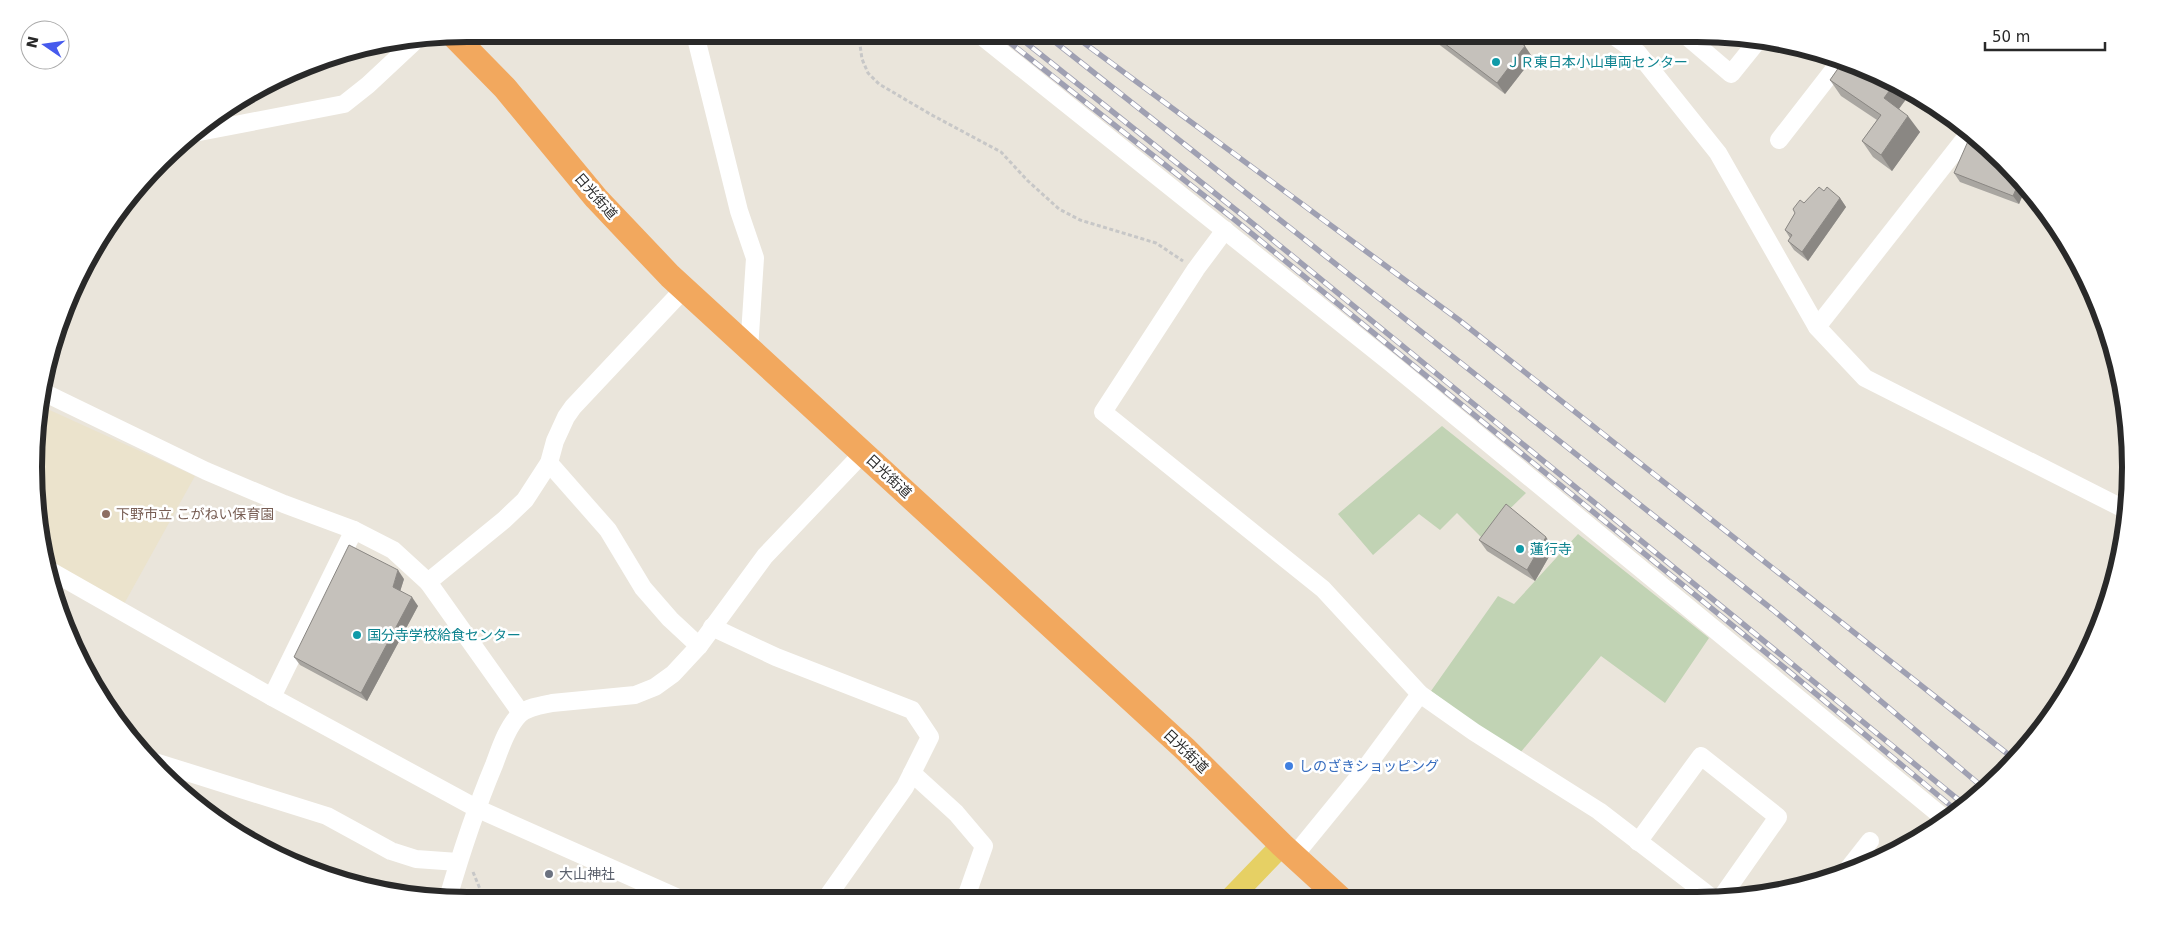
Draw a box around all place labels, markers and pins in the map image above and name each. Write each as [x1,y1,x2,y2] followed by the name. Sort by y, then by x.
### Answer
[1506,54,1688,70] place label: ＪＲ東日本小山車両センター
[1490,56,1502,68] marker: ＪＲ東日本小山車両センター
[116,506,274,522] place label: 下野市立 こがねい保育園
[100,508,112,520] marker: 下野市立 こがねい保育園
[1530,541,1572,557] place label: 蓮行寺
[1514,543,1526,555] marker: 蓮行寺
[367,627,521,643] place label: 国分寺学校給食センター
[351,629,363,641] marker: 国分寺学校給食センター
[1299,758,1439,774] place label: しのざきショッピング
[1283,760,1295,772] marker: しのざきショッピング
[559,866,615,882] place label: 大山神社
[543,868,555,880] marker: 大山神社

